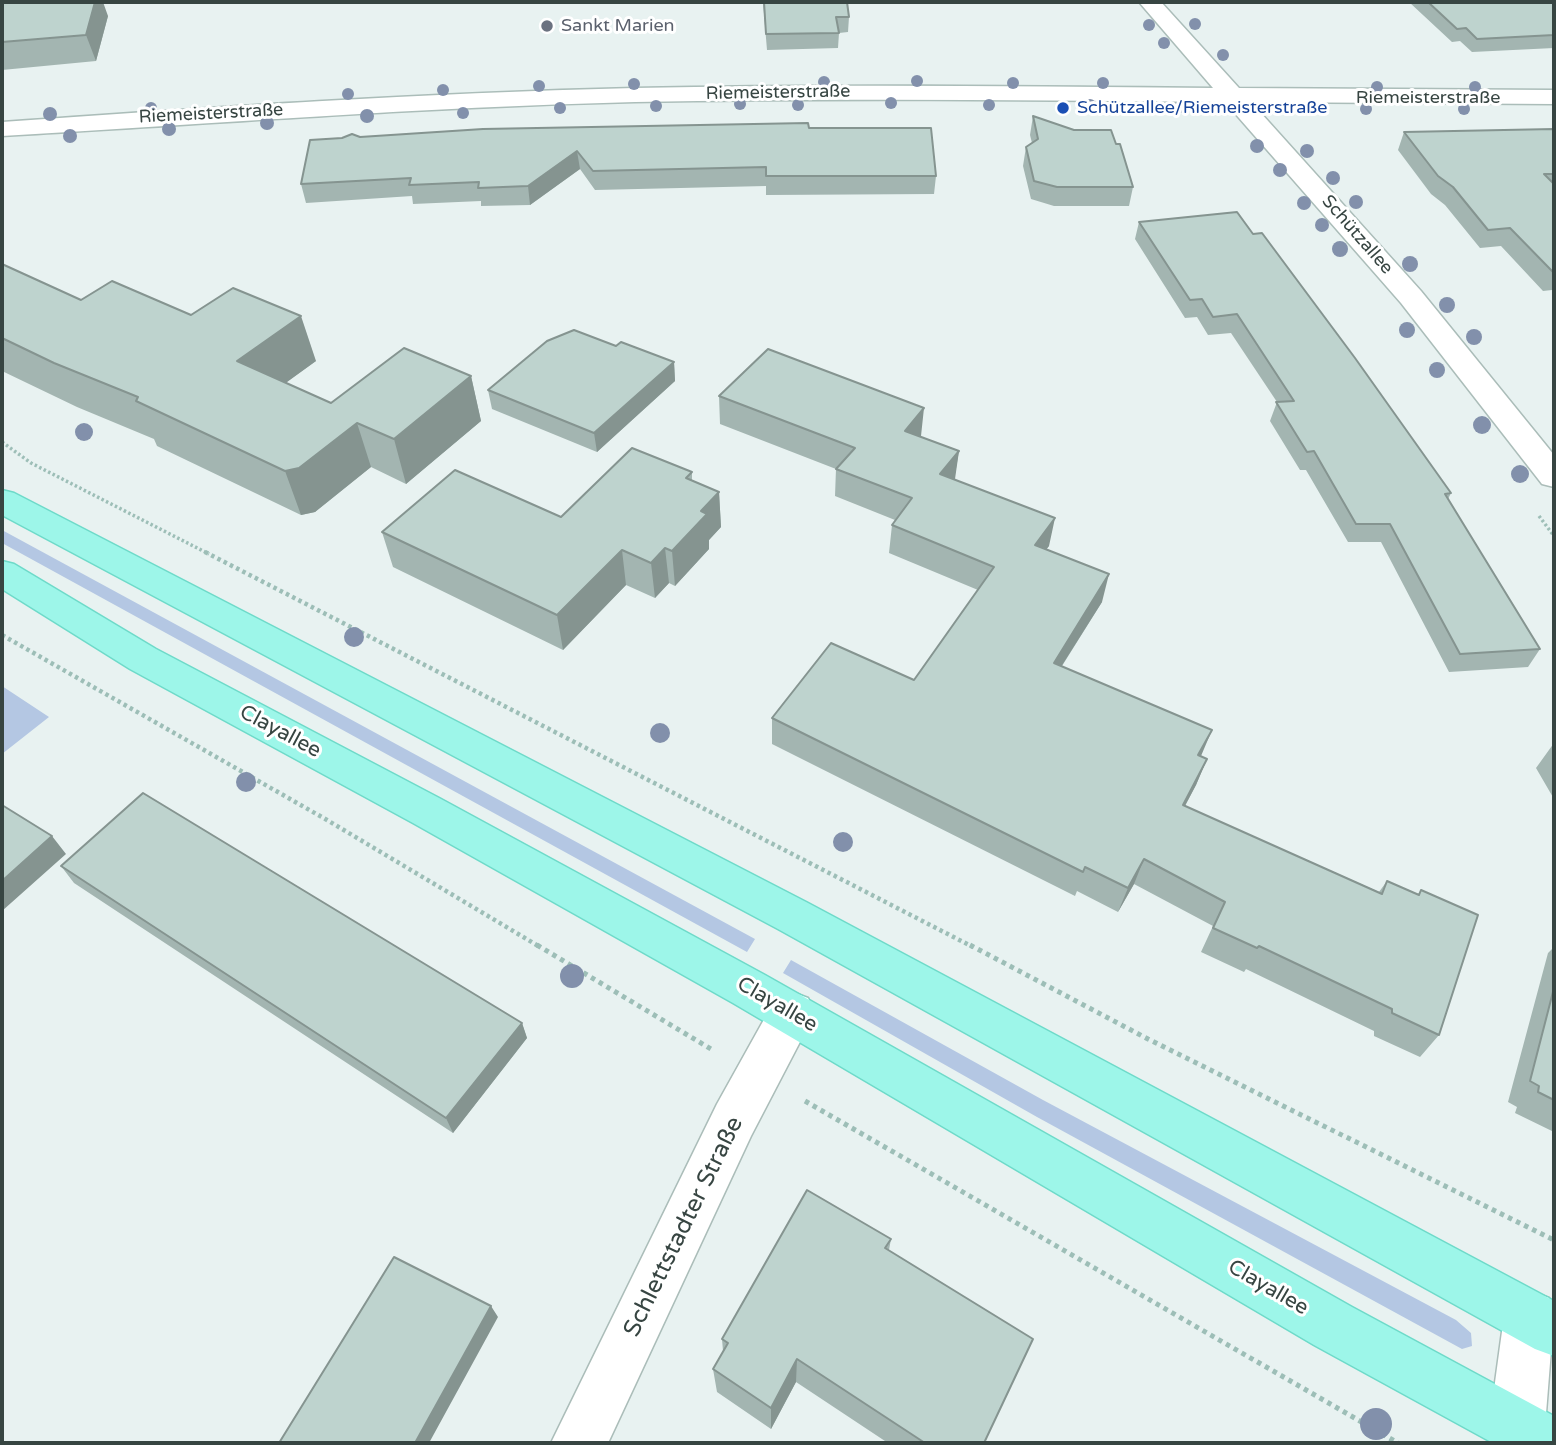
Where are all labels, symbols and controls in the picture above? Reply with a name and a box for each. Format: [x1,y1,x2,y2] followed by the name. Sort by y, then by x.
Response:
[561,15,675,37] place label: Sankt Marien
[539,18,555,34] marker: Sankt Marien
[705,81,851,105] street label: Riemeisterstraße
[1356,87,1500,109] street label: Riemeisterstraße
[1077,97,1327,119] place label: Schützallee/Riemeisterstraße
[138,99,284,129] street label: Riemeisterstraße
[1055,100,1071,116] marker: Schützallee/Riemeisterstraße
[1317,191,1397,279] street label: Schützallee
[235,700,325,764] street label: Clayallee
[732,972,822,1038] street label: Clayallee
[618,1112,750,1342] street label: Schlettstadter Straße
[1223,1255,1313,1321] street label: Clayallee

